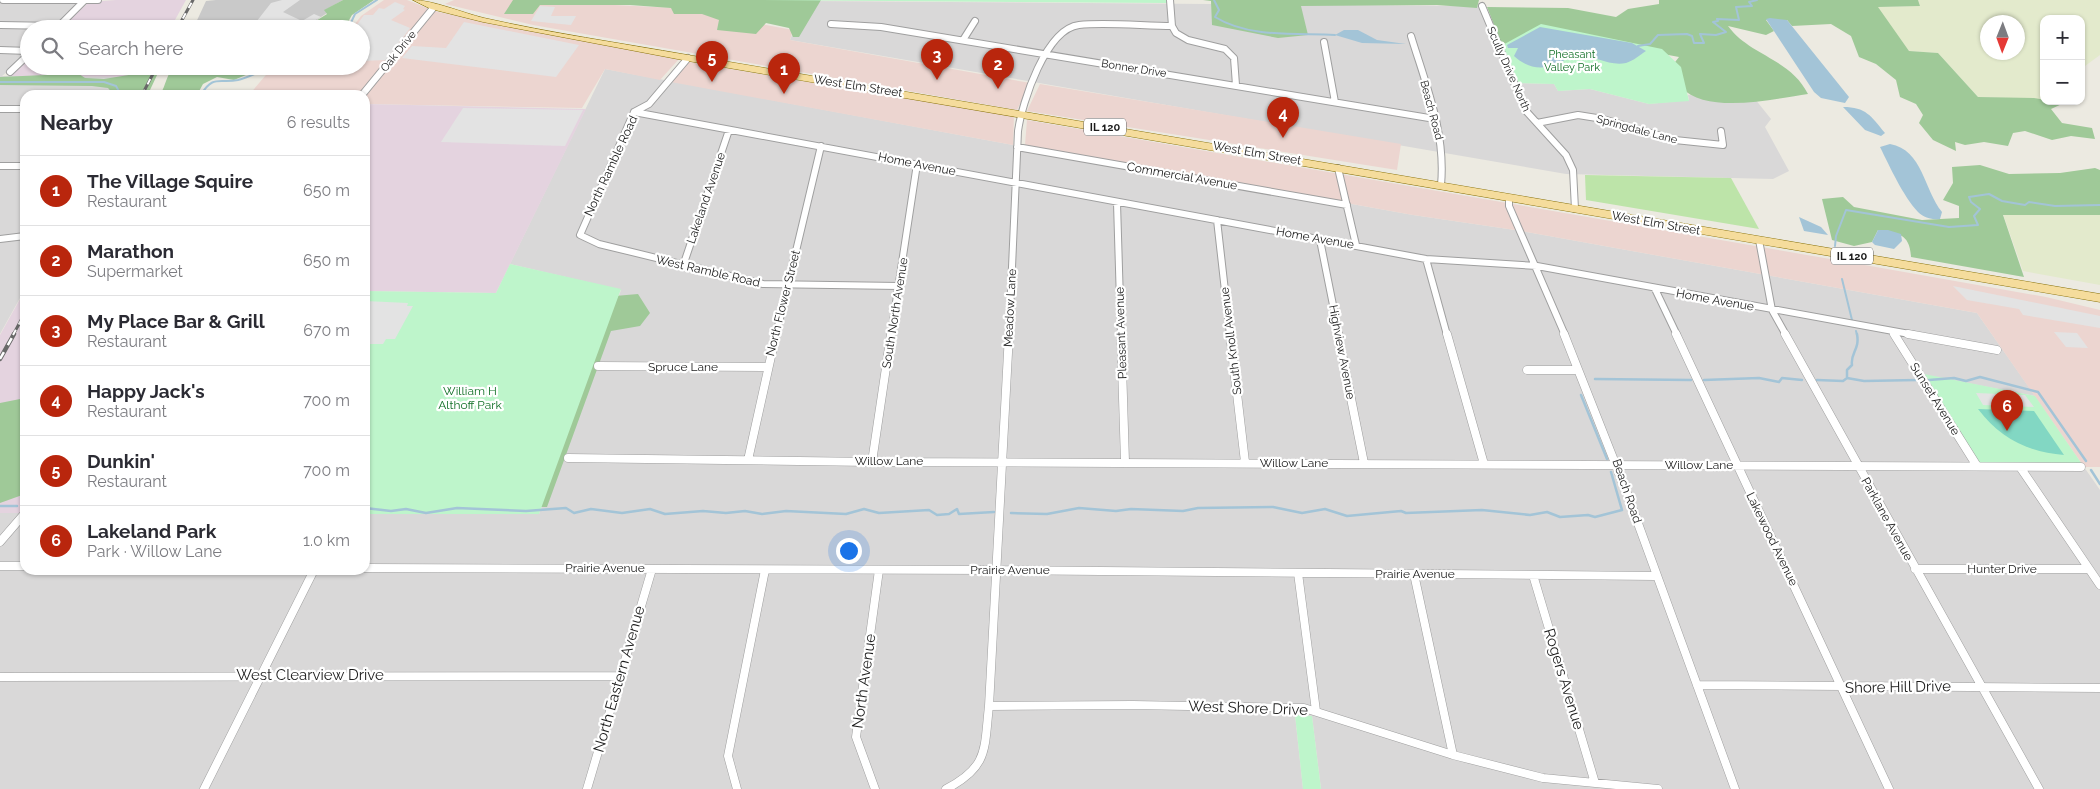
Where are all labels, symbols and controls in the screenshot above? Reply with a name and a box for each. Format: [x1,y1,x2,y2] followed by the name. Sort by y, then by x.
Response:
[1980,15,2025,60] north arrow
[2040,15,2085,105] map controls
[2040,15,2085,60] button: +
[20,20,370,75] search box
[1484,25,1533,114] street label: Scully Drive North
[378,28,419,74] street label: Oak Drive
[38,34,66,62] icon: search
[78,37,184,59] text: Search here
[921,39,953,80] pin: 3
[696,41,728,82] pin: 5
[982,48,1014,89] pin: 2
[1544,48,1600,74] park label: Pheasant Valley Park
[768,53,800,94] pin: 1
[1100,57,1168,80] street label: Bonner Drive
[2040,60,2085,105] button: −
[813,72,903,100] street label: West Elm Street
[1417,79,1446,142] street label: Beach Road
[1267,97,1299,138] pin: 4
[40,110,113,135] text: Nearby
[1595,112,1679,147] street label: Springdale Lane
[287,113,350,132] text: 6 results
[582,113,640,219] street label: North Ramble Road
[1084,118,1126,136] road number: IL 120
[1212,138,1302,168] street label: West Elm Street
[684,150,728,246] street label: Lakeland Avenue
[877,150,957,178] street label: Home Avenue
[1126,159,1238,193] street label: Commercial Avenue
[87,170,253,192] text: The Village Squire
[52,181,60,200] text: 1
[303,181,350,200] text: 650 m
[87,192,167,211] text: Restaurant
[1611,208,1701,238] street label: West Elm Street
[1275,224,1355,252] street label: Home Avenue
[87,240,174,262] text: Marathon
[1831,248,1873,264] road number: IL 120
[763,249,803,357] street label: North Flower Street
[51,251,61,270] text: 2
[303,251,350,270] text: 650 m
[655,252,761,290] street label: West Ramble Road
[879,257,911,369] street label: South North Avenue
[87,262,183,281] text: Supermarket
[1001,268,1019,348] street label: Meadow Lane
[1217,286,1245,396] street label: South Knoll Avenue
[1675,286,1755,314] street label: Home Avenue
[1112,287,1130,379] street label: Pleasant Avenue
[1326,304,1358,400] street label: Highview Avenue
[87,310,265,332] text: My Place Bar & Grill
[52,321,60,340] text: 3
[303,321,350,340] text: 670 m
[87,332,167,351] text: Restaurant
[648,360,718,374] street label: Spruce Lane
[1907,360,1963,438] street label: Sunset Avenue
[87,380,205,402] text: Happy Jack's
[438,384,502,412] park label: William H Althoff Park
[1991,390,2023,431] pin: 6
[51,391,61,410] text: 4
[303,391,350,410] text: 700 m
[87,402,167,421] text: Restaurant
[87,450,155,472] text: Dunkin'
[855,454,923,468] street label: Willow Lane
[1260,456,1328,470] street label: Willow Lane
[1609,457,1645,525] street label: Beach Road
[1665,458,1733,472] street label: Willow Lane
[52,461,60,480] text: 5
[303,461,350,480] text: 700 m
[87,472,167,491] text: Restaurant
[1858,475,1916,563] street label: Parklane Avenue
[1743,490,1801,588] street label: Lakewood Avenue
[87,520,216,542] text: Lakeland Park
[51,531,61,550] text: 6
[303,531,350,550] text: 1.0 km
[836,538,862,564] your location
[87,542,222,561] text: Park · Willow Lane
[565,561,645,575] street label: Prairie Avenue
[1967,562,2037,576] street label: Hunter Drive
[970,563,1050,577] street label: Prairie Avenue
[1375,567,1455,581] street label: Prairie Avenue
[589,604,649,754] street label: North Eastern Avenue
[1540,626,1588,732] street label: Rogers Avenue
[848,632,880,729] street label: North Avenue
[236,666,384,684] street label: West Clearview Drive
[1845,677,1951,697] street label: Shore Hill Drive
[1188,697,1308,719] street label: West Shore Drive

